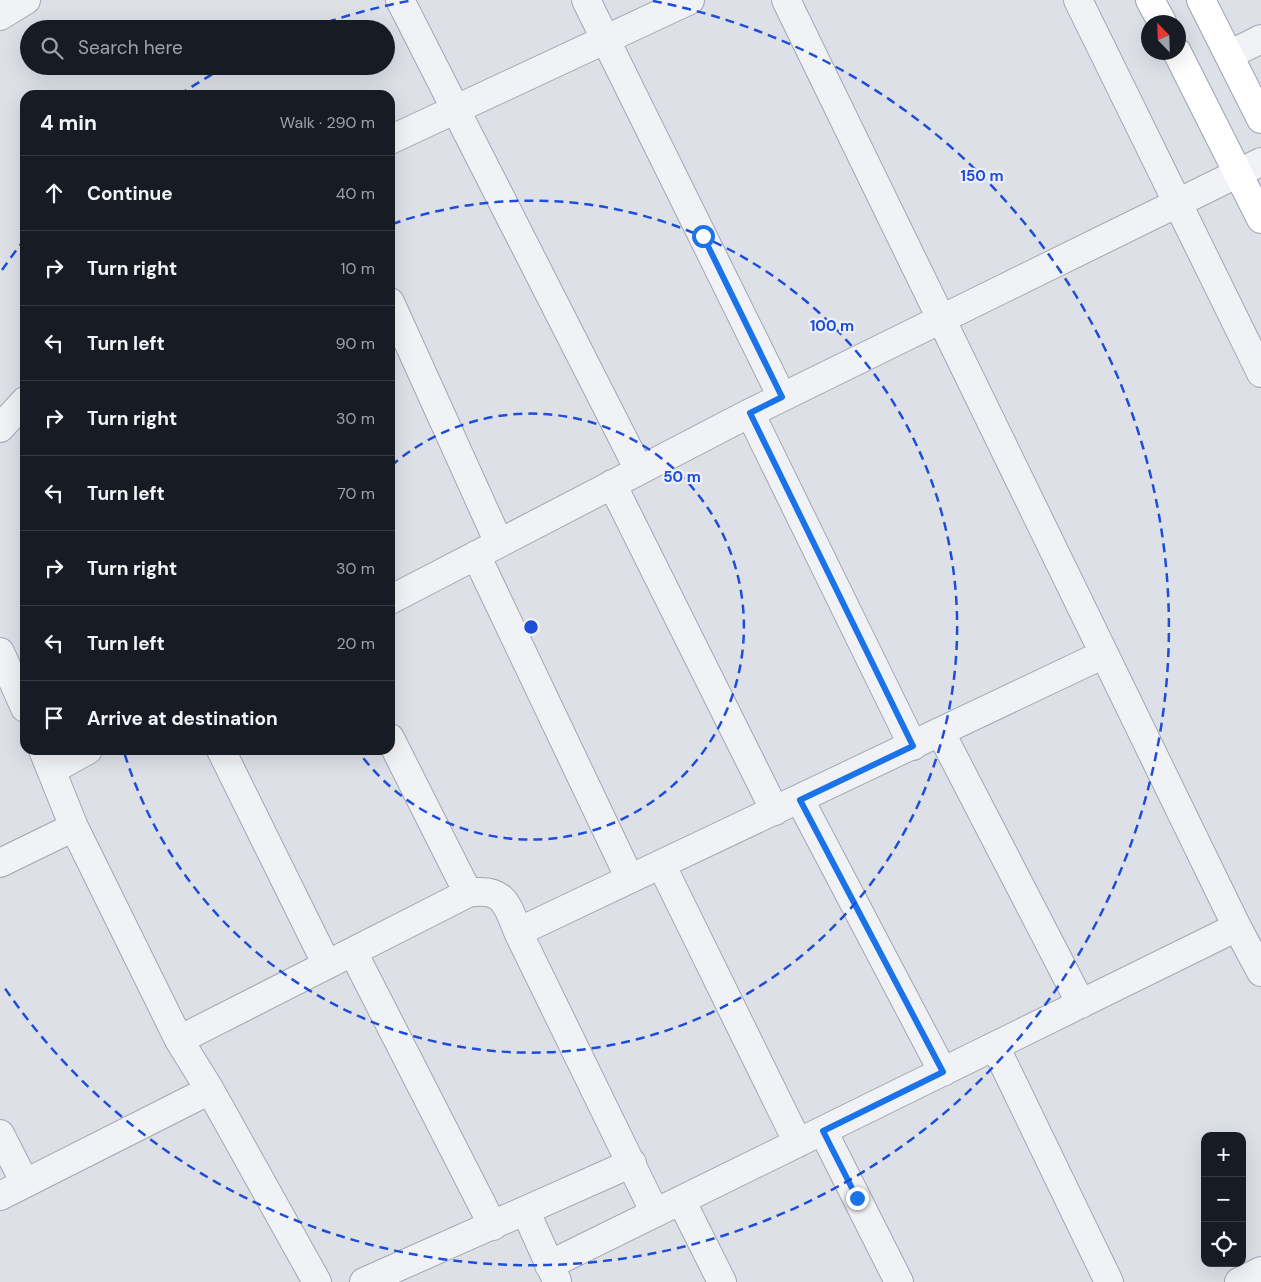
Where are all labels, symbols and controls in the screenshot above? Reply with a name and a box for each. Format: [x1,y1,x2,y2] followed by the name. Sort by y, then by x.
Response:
[1141,15,1186,60] north arrow
[20,20,395,75] search box
[38,34,66,62] icon: search
[78,35,183,60] text: Search here
[40,109,97,137] text: 4 min
[280,112,375,133] text: Walk · 290 m
[961,166,1004,186] text: 150 m
[40,179,68,207] icon: ahead
[87,181,173,206] text: Continue
[336,183,375,204] text: 40 m
[692,225,715,248] route start
[40,254,68,282] icon: right
[87,256,177,281] text: Turn right
[341,258,375,279] text: 10 m
[810,316,854,336] text: 100 m
[40,329,68,357] icon: left
[87,331,165,356] text: Turn left
[335,333,375,354] text: 90 m
[40,404,68,432] icon: right
[87,406,177,431] text: Turn right
[336,408,375,429] text: 30 m
[663,467,701,487] text: 50 m
[40,479,68,507] icon: left
[87,481,165,506] text: Turn left
[337,483,375,504] text: 70 m
[40,554,68,582] icon: right
[87,556,177,581] text: Turn right
[336,558,375,579] text: 30 m
[522,618,540,636] centre of rings
[40,629,68,657] icon: left
[87,631,165,656] text: Turn left
[336,633,375,654] text: 20 m
[40,704,68,732] icon: arrive
[87,706,278,731] text: Arrive at destination
[1201,1132,1246,1267] map controls
[1201,1132,1246,1177] button: +
[1201,1177,1246,1222] button: −
[846,1187,869,1210] route end
[1201,1222,1246,1267] button: locate

